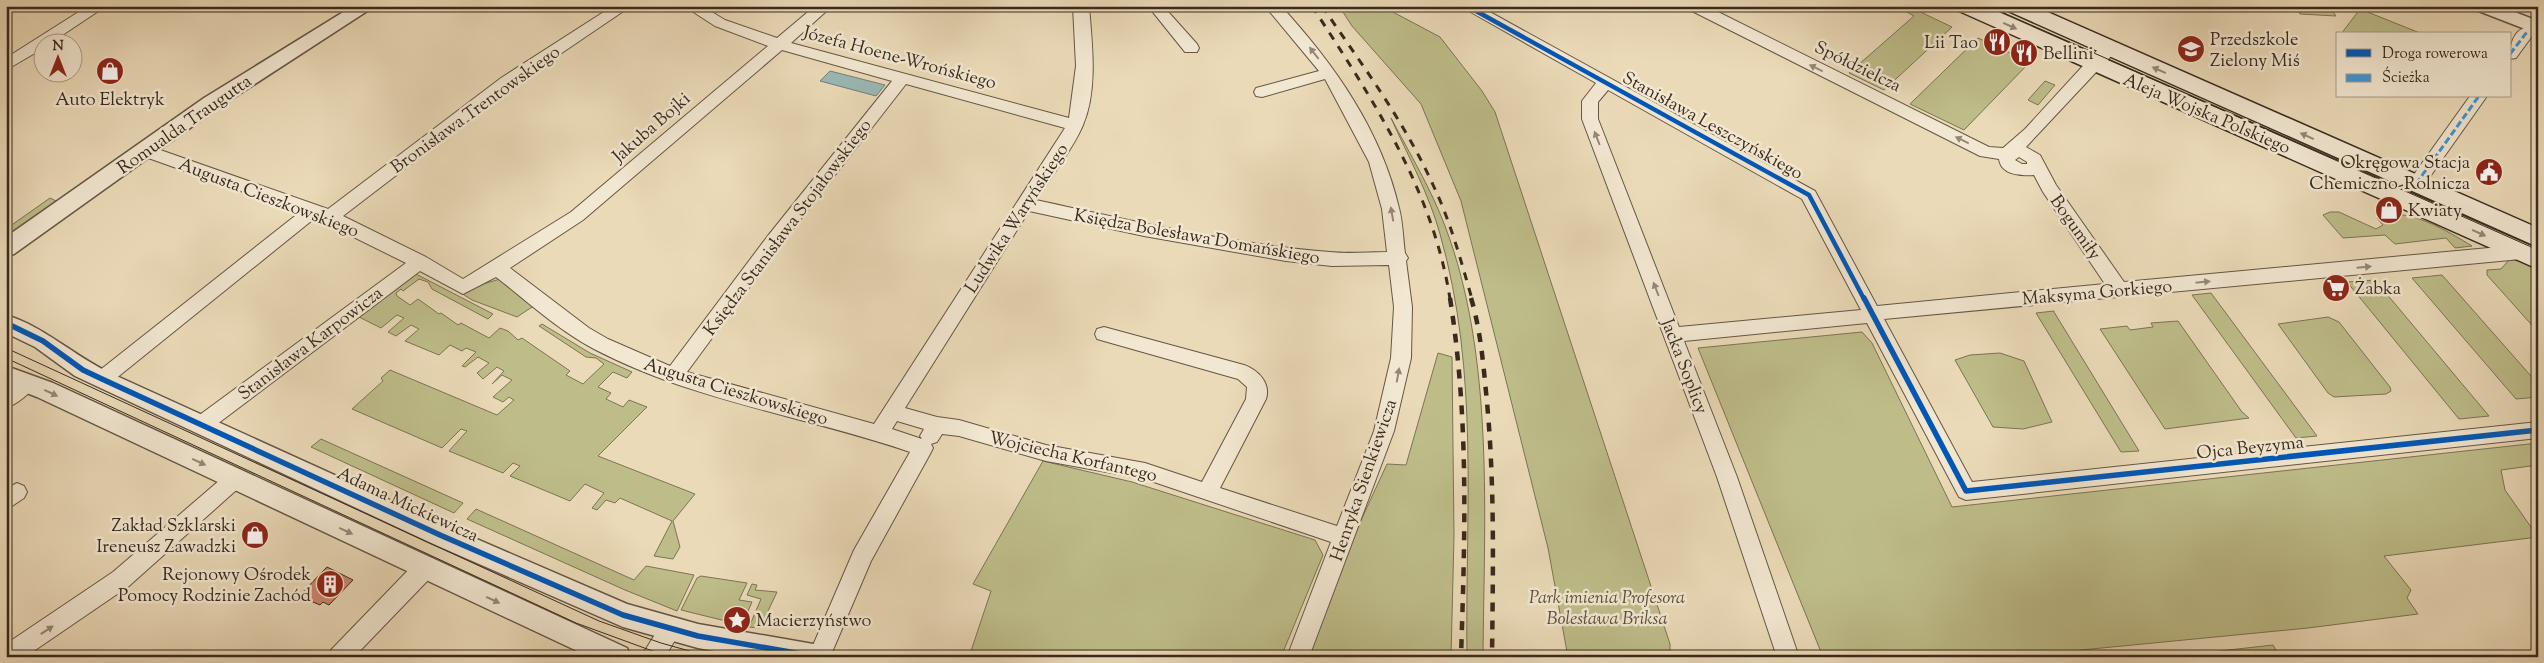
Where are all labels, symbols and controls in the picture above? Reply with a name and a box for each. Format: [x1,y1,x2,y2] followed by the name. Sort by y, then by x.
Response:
[799,20,999,97] street label: Józefa Hoene-Wrońskiego
[2003,23,2017,31] one-way arrow
[1982,27,2012,57] restaurant icon: Lii Tao
[2210,28,2300,75] place label: Przedszkole Zielony Miś
[1924,31,1978,57] place label: Lii Tao
[32,32,82,82] north arrow
[2336,32,2512,98] legend
[2176,34,2206,64] school or university icon: Przedszkole Zielony Miś
[1809,36,1905,100] street label: Spółdzielcza
[52,37,64,57] text: N
[2009,38,2039,68] restaurant icon: Bellini
[386,40,566,181] street label: Bronisława Trentowskiego
[2043,42,2094,68] place label: Bellini
[2382,44,2488,65] text: Droga rowerowa
[1309,47,1320,60] one-way arrow
[95,56,125,86] shop icon: Auto Elektryk
[1809,63,1823,71] one-way arrow
[1617,66,1807,187] street label: Stanisława Leszczyńskiego
[2152,66,2166,74] one-way arrow
[2382,66,2430,89] text: Ścieżka
[2118,68,2294,162] street label: Aleja Wojska Polskiego
[113,69,258,182] street label: Romualda Traugutta
[607,87,697,171] street label: Jakuba Bojki
[55,88,165,114] place label: Auto Elektryk
[698,114,879,342] street label: Księdza Stanisława Stojałowskiego
[1593,130,1601,145] one-way arrow
[2300,131,2314,139] one-way arrow
[1954,136,1969,144] one-way arrow
[959,139,1076,299] street label: Ludwika Waryńskiego
[2309,151,2470,198] place label: Okręgowa Stacja Chemiczno-Rolnicza
[174,152,362,245] street label: Augusta Cieszkowskiego
[2474,157,2504,187] public building icon: Okręgowa Stacja Chemiczno-Rolnicza
[2042,190,2106,266] street label: Bogumiły
[2374,195,2404,225] shop icon: Kwiaty
[2408,199,2462,225] place label: Kwiaty
[1072,204,1322,272] street label: Księdza Bolesława Domańskiego
[1388,205,1396,221] one-way arrow
[2472,230,2486,238] one-way arrow
[2357,262,2373,270] one-way arrow
[2321,273,2351,303] supermarket icon: Żabka
[2021,274,2174,314] street label: Maksyma Gorkiego
[2355,277,2401,303] place label: Żabka
[2195,278,2211,286] one-way arrow
[233,281,389,408] street label: Stanisława Karpowicza
[1652,282,1659,297] one-way arrow
[1653,314,1713,418] street label: Jacka Soplicy
[640,352,831,433] street label: Augusta Cieszkowskiego
[1394,367,1402,383] one-way arrow
[44,390,58,398] one-way arrow
[1325,396,1405,565] street label: Henryka Sienkiewicza
[986,426,1159,490] street label: Wojciecha Korfantego
[2195,430,2305,468] street label: Ojca Beyzyma
[192,458,206,466] one-way arrow
[332,462,482,550] street label: Adama Mickiewicza
[96,514,236,561] place label: Zakład Szklarski Ireneusz Zawadzki
[240,520,270,550] shop icon: Zakład Szklarski Ireneusz Zawadzki
[339,527,353,535] one-way arrow
[118,563,311,610] place label: Rejonowy Ośrodek Pomocy Rodzinie Zachód
[315,569,345,599] building icon: Rejonowy Ośrodek Pomocy Rodzinie Zachód
[1529,586,1685,633] park label: Park imienia Profesora Bolesława Briksa
[486,596,500,604] one-way arrow
[722,605,752,635] place icon: Macierzyństwo
[756,609,871,635] place label: Macierzyństwo
[41,626,54,635] one-way arrow

